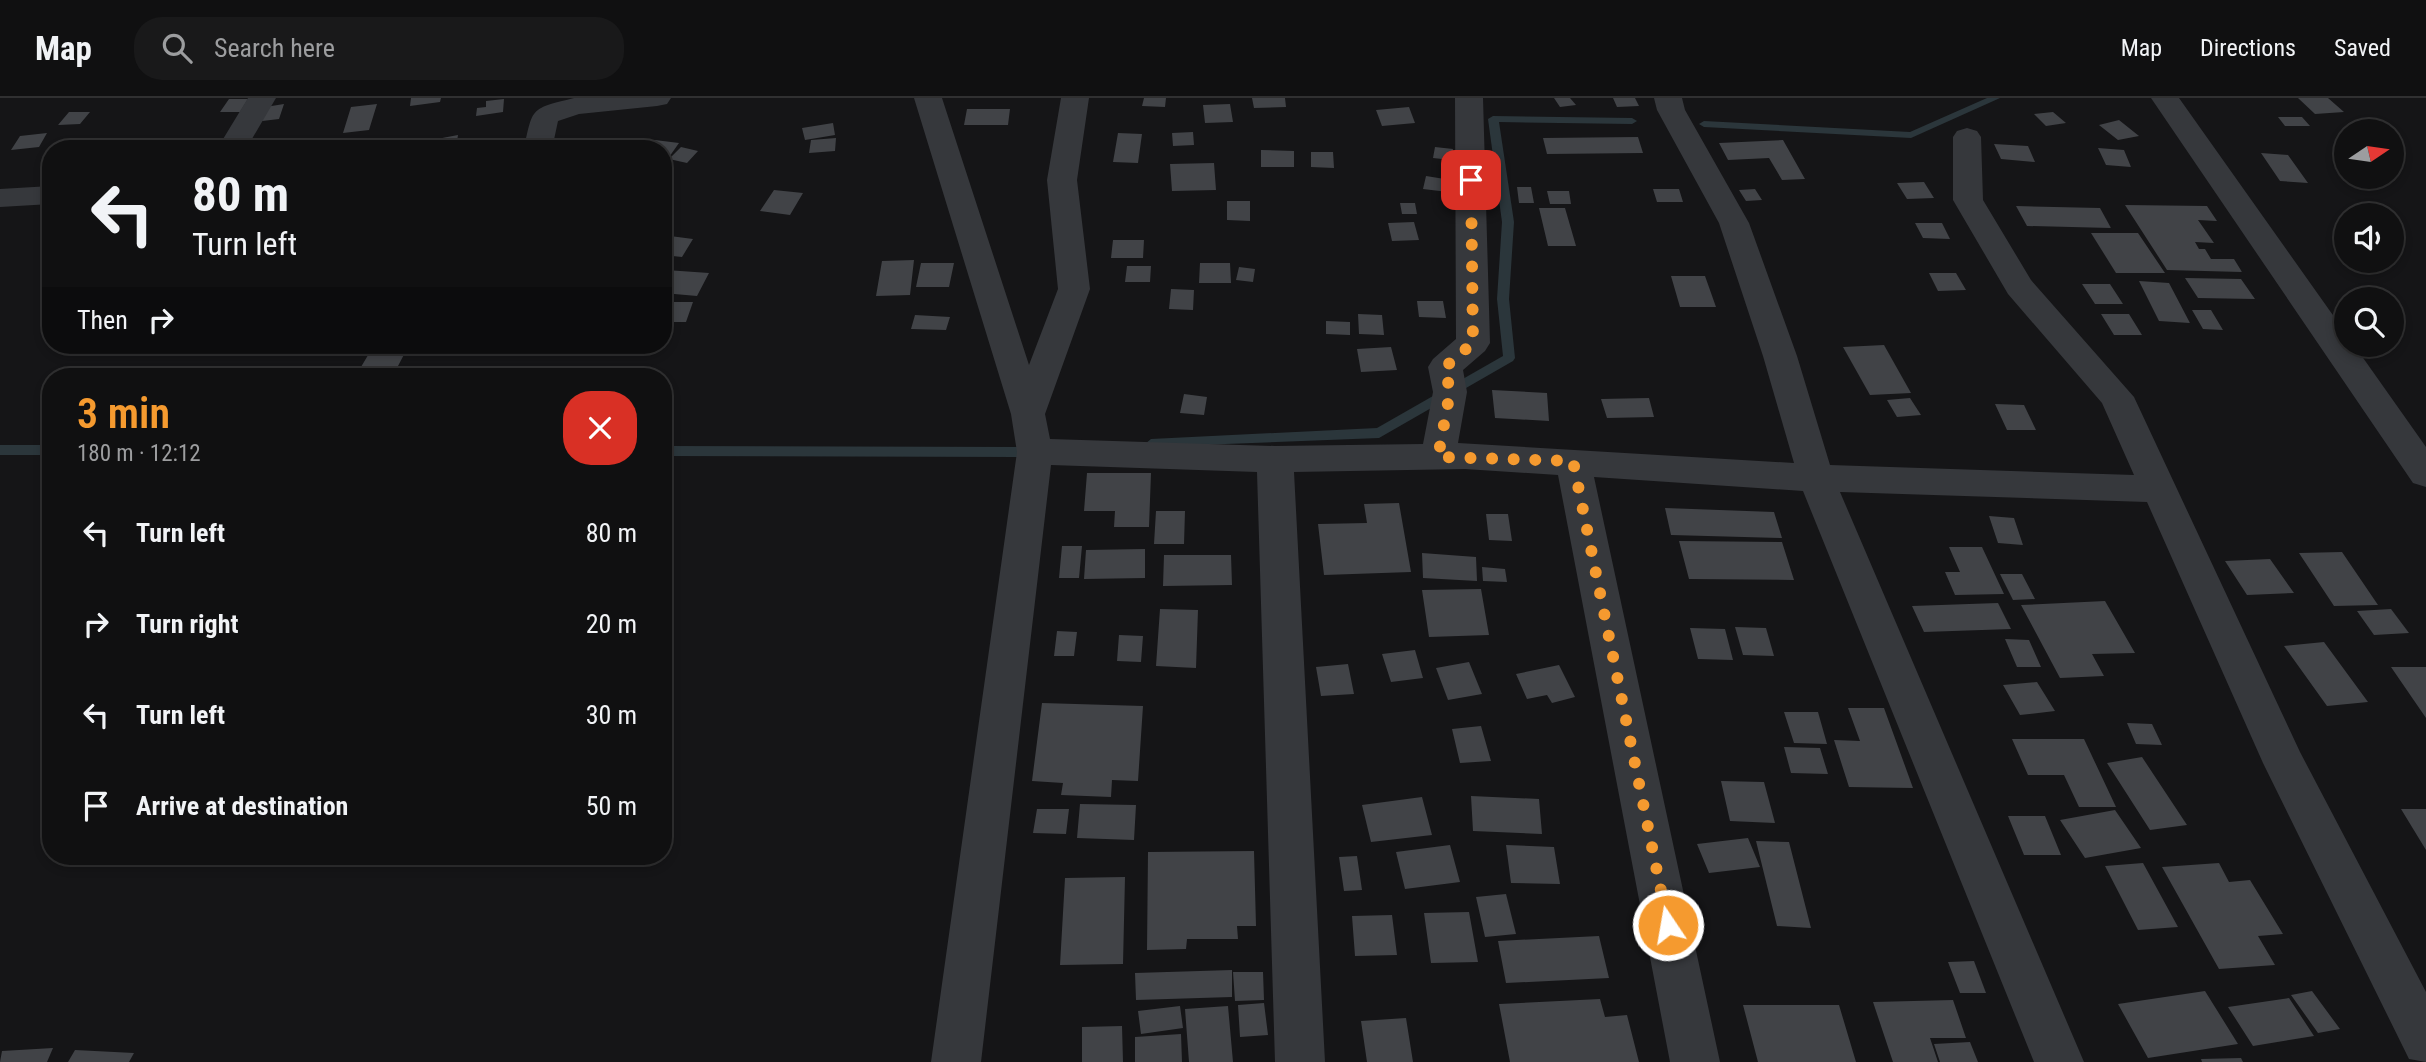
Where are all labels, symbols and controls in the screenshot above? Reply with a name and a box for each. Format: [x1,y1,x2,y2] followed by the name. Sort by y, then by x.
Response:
[134,17,624,80] search box
[35,29,92,68] text: Map
[158,29,196,67] icon: search
[214,33,335,63] text: Search here
[2121,34,2162,62] text: Map
[2200,34,2296,62] text: Directions
[2334,34,2391,62] text: Saved
[2334,119,2404,189] north arrow
[2334,119,2404,357] map controls
[1441,150,1501,210] pin
[1452,161,1490,199] icon: arrive
[192,166,289,223] text: 80 m
[77,168,168,259] icon: left
[2334,203,2404,273] button: sound
[192,225,297,263] text: Turn left
[2334,287,2404,357] button: search
[142,301,180,339] icon: right
[77,305,128,335] text: Then
[77,389,170,438] text: 3 min
[563,391,637,465] button: close
[77,440,201,467] text: 180 m · 12:12
[77,514,115,552] icon: left
[136,518,225,548] text: Turn left
[586,518,637,548] text: 80 m
[77,605,115,643] icon: right
[136,609,238,639] text: Turn right
[586,609,637,639] text: 20 m
[77,696,115,734] icon: left
[136,700,225,730] text: Turn left
[586,700,637,730] text: 30 m
[77,787,115,825] icon: arrive
[136,791,348,821] text: Arrive at destination
[586,791,637,821] text: 50 m
[1631,888,1705,962] position arrow

